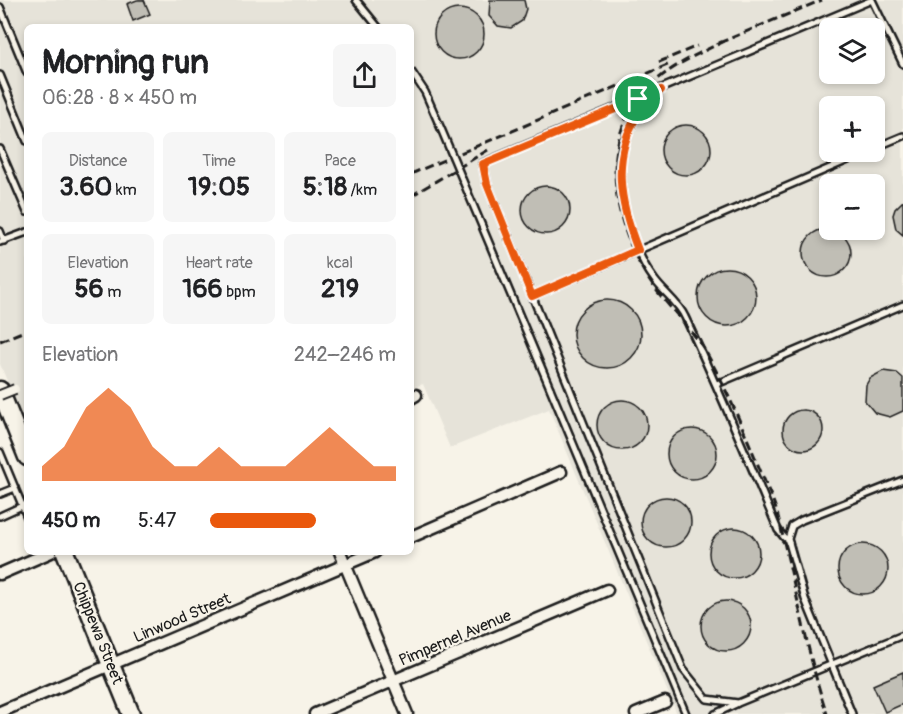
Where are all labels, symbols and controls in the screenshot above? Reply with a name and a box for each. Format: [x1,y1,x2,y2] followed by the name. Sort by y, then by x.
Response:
[819,18,885,240] map controls
[819,18,885,84] button: layers
[42,42,209,83] text: Morning run
[333,44,396,107] button: share
[612,73,663,124] pin
[621,82,654,115] icon: arrive
[42,85,197,110] text: 06:28 · 8 × 450 m
[819,96,885,162] button: +
[69,151,127,171] text: Distance
[202,151,236,171] text: Time
[324,151,356,171] text: Pace
[59,171,112,203] text: 3.60
[188,171,250,203] text: 19:05
[303,171,347,203] text: 5:18
[819,174,885,240] button: −
[112,180,137,200] text: km
[347,180,377,200] text: /km
[68,253,128,273] text: Elevation
[185,253,253,273] text: Heart rate
[327,253,353,273] text: kcal
[75,273,104,305] text: 56
[182,273,223,305] text: 166
[321,273,359,305] text: 219
[104,282,121,302] text: m
[223,282,256,302] text: bpm
[42,342,118,367] text: Elevation
[294,342,396,367] text: 242–246 m
[42,508,100,533] text: 450 m
[138,508,176,533] text: 5:47
[68,579,128,688] street label: Chippewa Street
[130,588,234,647] street label: Linwood Street
[396,605,514,671] street label: Pimpernel Avenue

